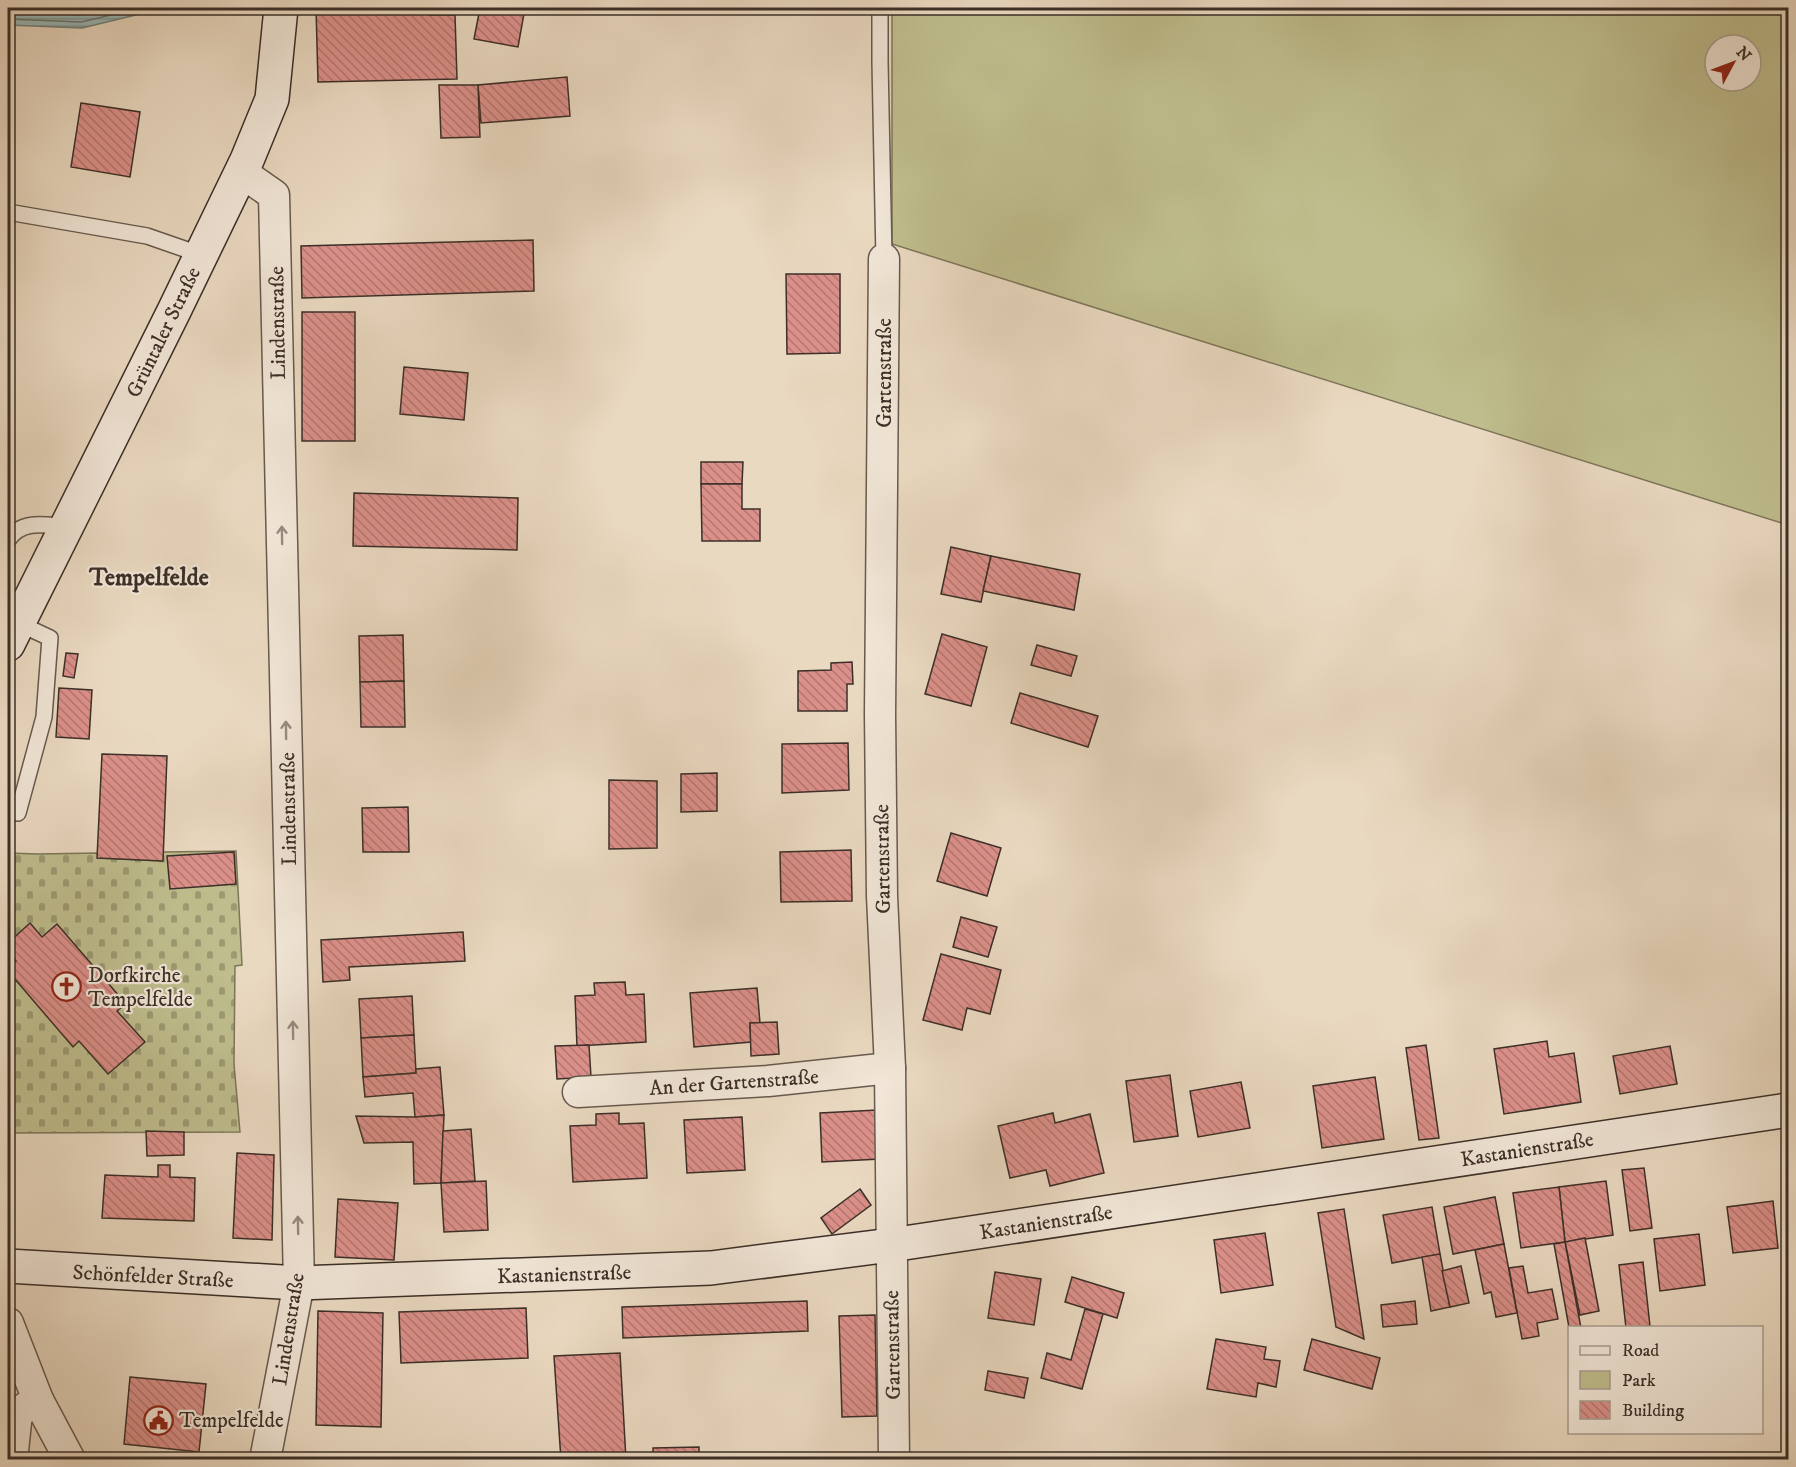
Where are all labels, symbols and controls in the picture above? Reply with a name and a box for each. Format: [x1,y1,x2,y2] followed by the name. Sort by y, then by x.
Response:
[1703,33,1763,93] north arrow
[1732,42,1755,65] text: N
[121,263,207,402] street label: Grüntaler Straße
[264,266,292,380] street label: Lindenstraße
[872,318,898,428] street label: Gartenstraße
[276,525,288,545] one-way arrow
[88,563,209,593] district label: Tempelfelde
[280,720,292,740] one-way arrow
[275,752,303,866] street label: Lindenstraße
[869,804,897,914] street label: Gartenstraße
[88,963,193,1013] place label: Dorfkirche Tempelfelde
[51,971,83,1003] church icon: Dorfkirche Tempelfelde
[288,1020,299,1040] one-way arrow
[648,1064,820,1102] street label: An der Gartenstraße
[1459,1127,1596,1173] street label: Kastanienstraße
[978,1200,1115,1246] street label: Kastanienstraße
[292,1215,304,1235] one-way arrow
[72,1260,234,1294] street label: Schönfelder Straße
[496,1260,632,1290] street label: Kastanienstraße
[267,1271,311,1387] street label: Lindenstraße
[879,1290,907,1400] street label: Gartenstraße
[1568,1326,1763,1434] legend
[1622,1340,1659,1362] text: Road
[1622,1370,1656,1392] text: Park
[1622,1400,1684,1422] text: Building
[142,1404,174,1436] public building icon: Tempelfelde
[179,1408,284,1434] place label: Tempelfelde

